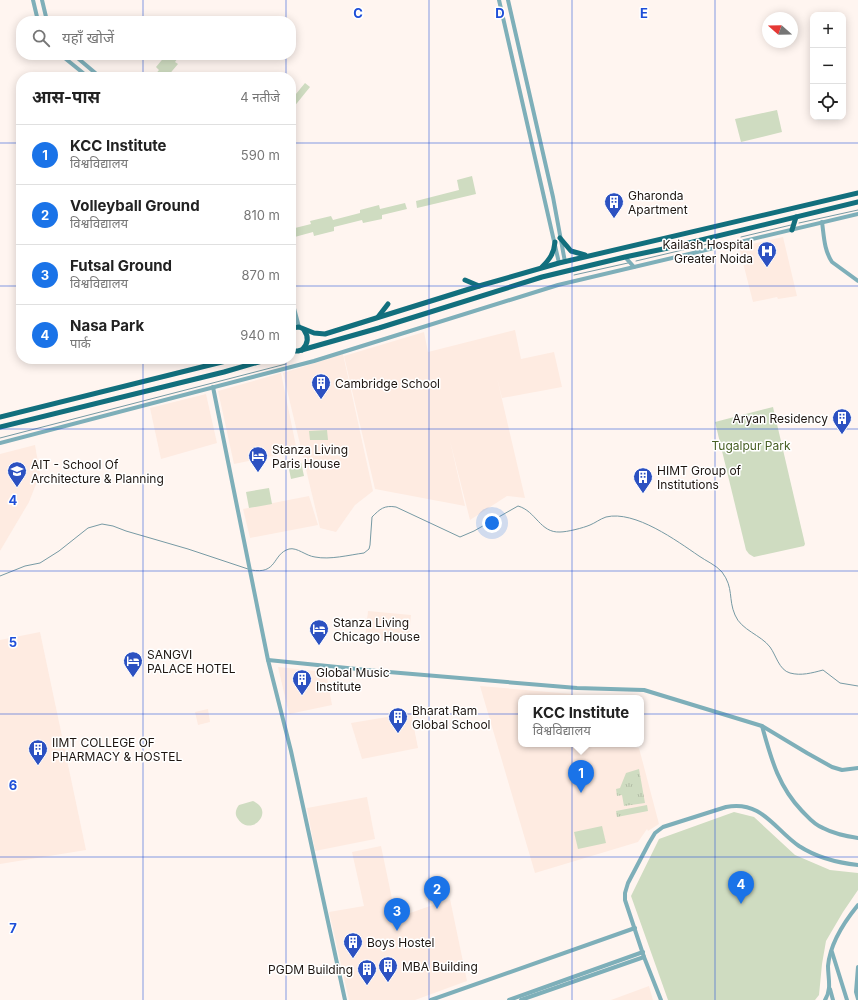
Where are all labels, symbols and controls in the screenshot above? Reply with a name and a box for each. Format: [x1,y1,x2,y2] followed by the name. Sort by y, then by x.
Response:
[353,5,363,21] text: C
[495,5,505,21] text: D
[640,5,648,21] text: E
[762,12,798,48] north arrow
[810,12,846,120] map controls
[810,12,846,48] button: +
[16,16,296,60] search box
[30,27,52,49] icon: search
[62,28,114,47] text: यहाँ खोजें
[810,48,846,84] button: −
[810,84,846,120] button: locate
[32,87,100,107] text: आस-पास
[240,89,280,105] text: 4 नतीजे
[70,136,167,155] text: KCC Institute
[42,147,48,163] text: 1
[241,147,280,163] text: 590 m
[70,155,128,171] text: विश्वविद्यालय
[628,188,688,217] place label: Gharonda Apartment
[603,191,625,219] building icon: Gharonda Apartment
[70,196,200,215] text: Volleyball Ground
[41,207,49,223] text: 2
[243,207,280,223] text: 810 m
[70,215,128,231] text: विश्वविद्यालय
[663,237,753,266] place label: Kailash Hospital Greater Noida
[756,240,778,268] hospital icon: Kailash Hospital Greater Noida
[70,256,172,275] text: Futsal Ground
[41,267,49,283] text: 3
[242,267,280,283] text: 870 m
[70,275,128,291] text: विश्वविद्यालय
[70,316,144,335] text: Nasa Park
[41,327,49,343] text: 4
[240,327,280,343] text: 940 m
[70,335,91,351] text: पार्क
[310,372,332,400] building icon: Cambridge School
[335,376,440,391] place label: Cambridge School
[831,407,853,435] building icon: Aryan Residency
[733,411,828,426] place label: Aryan Residency
[712,438,791,453] park label: Tugalpur Park
[272,442,348,471] place label: Stanza Living Paris House
[247,445,269,473] hotel icon: Stanza Living Paris House
[31,457,164,486] place label: AIT - School Of Architecture & Planning
[6,460,28,488] school or university icon: AIT - School Of Architecture & Planning
[657,463,742,492] place label: HIMT Group of Institutions
[632,466,654,494] building icon: HIMT Group of Institutions
[9,492,18,508] text: 4
[482,513,502,533] your location
[333,615,420,644] place label: Stanza Living Chicago House
[308,618,330,646] hotel icon: Stanza Living Chicago House
[9,634,17,650] text: 5
[147,647,236,676] place label: SANGVI PALACE HOTEL
[122,650,144,678] hotel icon: SANGVI PALACE HOTEL
[316,665,390,694] place label: Global Music Institute
[291,668,313,696] building icon: Global Music Institute
[518,695,644,747] popup
[412,703,491,732] place label: Bharat Ram Global School
[533,703,629,722] text: KCC Institute
[387,706,409,734] building icon: Bharat Ram Global School
[533,722,591,738] text: विश्वविद्यालय
[52,735,182,764] place label: IIMT COLLEGE OF PHARMACY & HOSTEL
[27,738,49,766] building icon: IIMT COLLEGE OF PHARMACY & HOSTEL
[568,760,594,793] pin: 1
[9,777,17,793] text: 6
[728,871,754,904] pin: 4
[424,876,450,909] pin: 2
[384,898,410,931] pin: 3
[9,920,17,936] text: 7
[342,931,364,959] building icon: Boys Hostel
[367,935,434,950] place label: Boys Hostel
[377,955,399,983] building icon: MBA Building
[356,958,378,986] building icon: PGDM Building
[402,959,478,974] place label: MBA Building
[268,962,353,977] place label: PGDM Building

